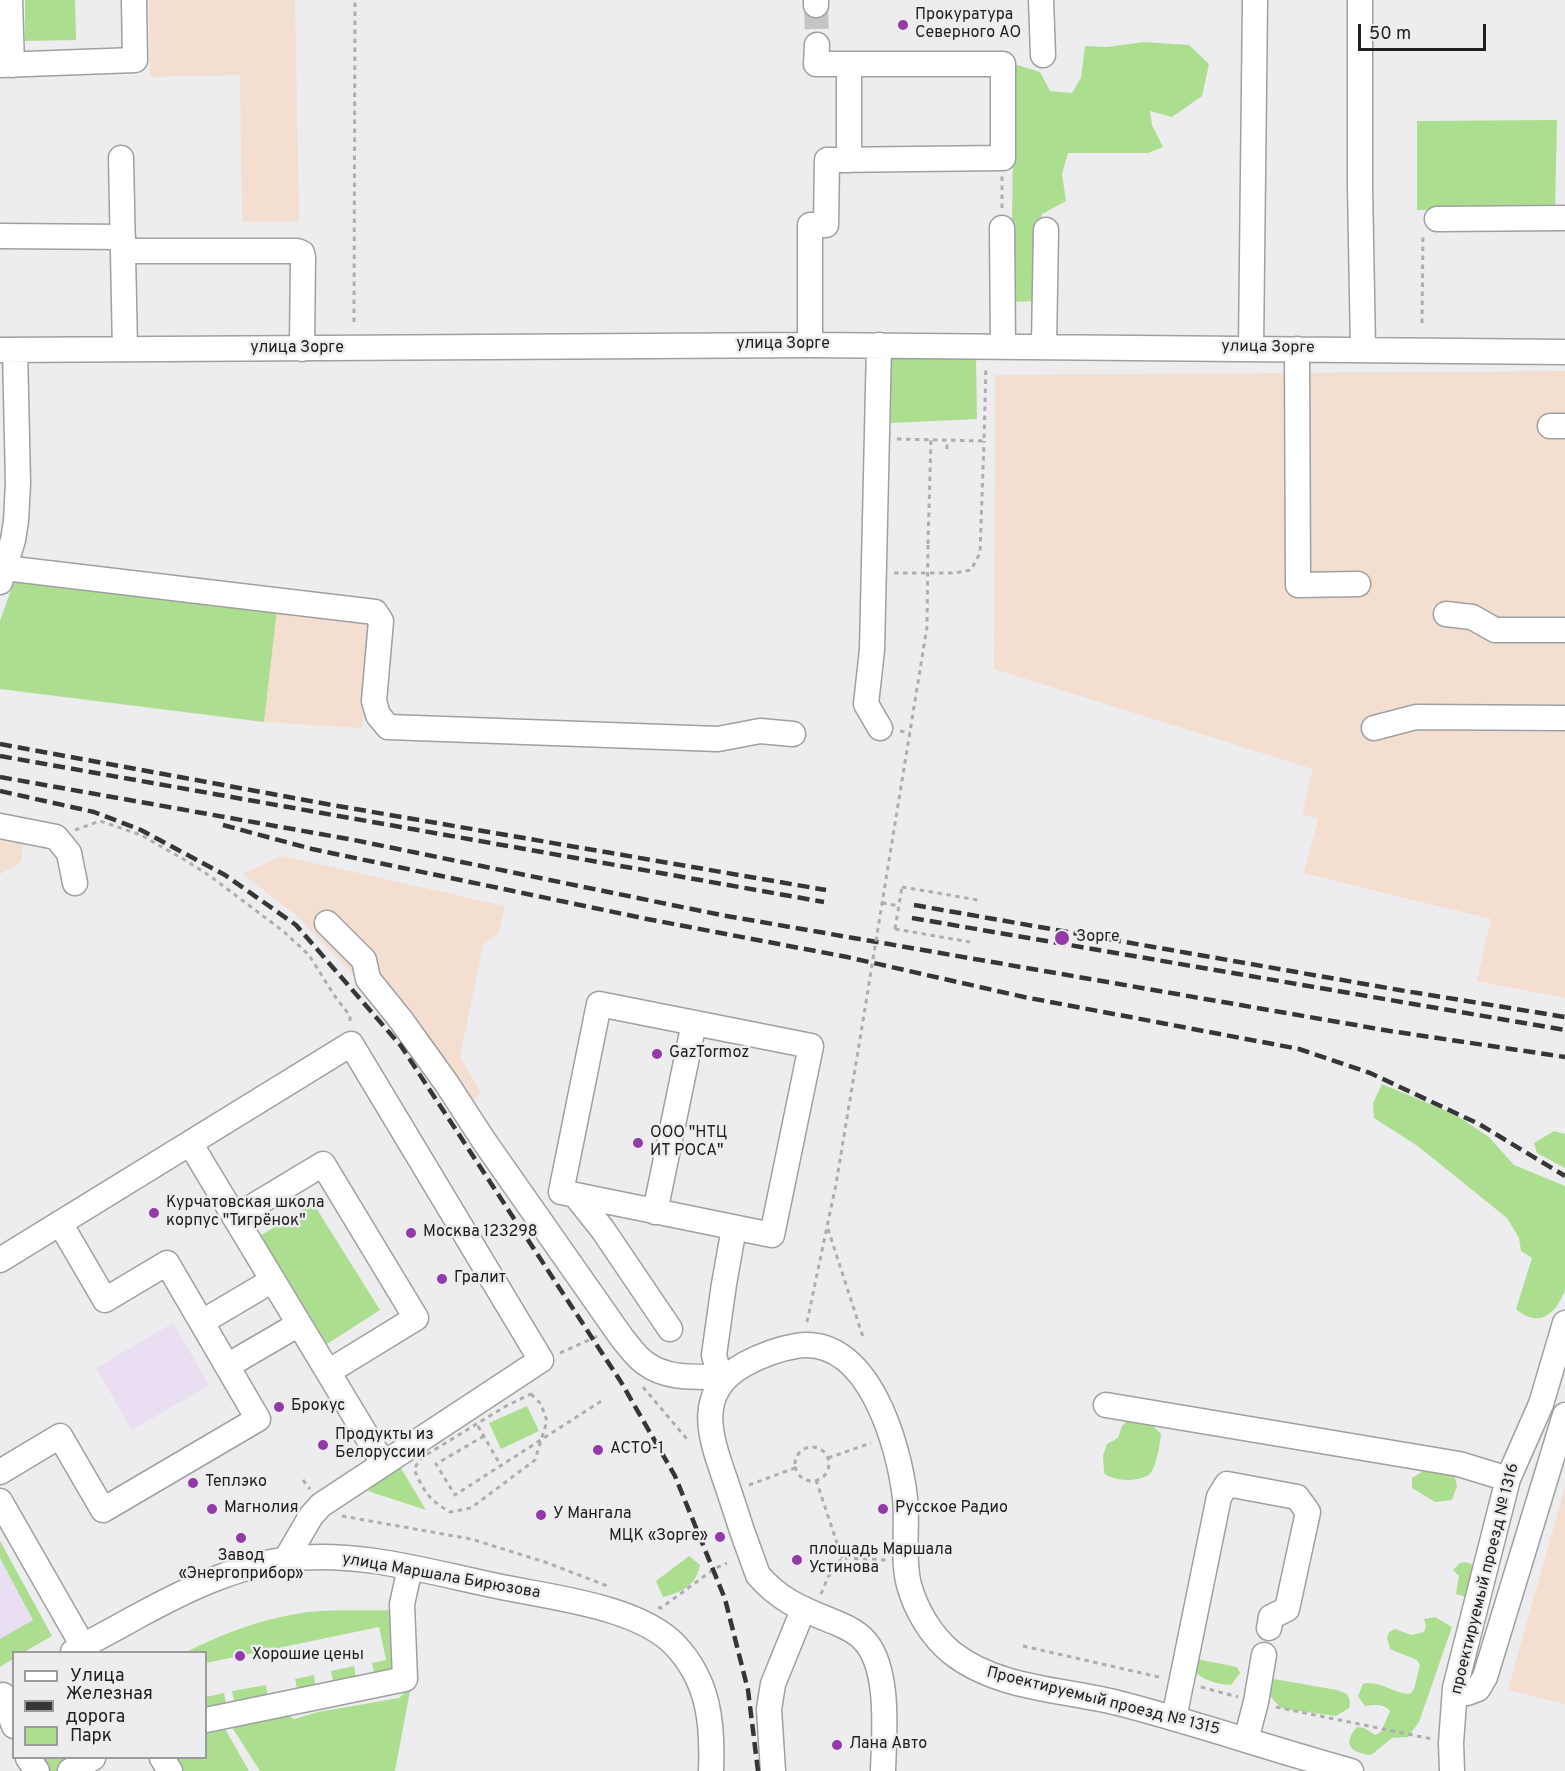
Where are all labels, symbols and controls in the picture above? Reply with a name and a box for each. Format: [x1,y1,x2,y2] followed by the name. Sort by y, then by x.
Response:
[915,6,1021,44] place label: Прокуратура Северного АО
[1361,12,1488,50] scale bar
[896,18,910,32] marker: Прокуратура Северного АО
[1369,23,1411,46] text: 50 m
[736,335,830,355] street label: улица Зорге
[1221,338,1315,358] street label: улица Зорге
[250,339,344,359] street label: улица Зорге
[1076,928,1120,948] place label: Зорге
[1053,929,1071,947] marker: Зорге
[669,1044,749,1064] place label: GazTormoz
[650,1047,664,1061] marker: GazTormoz
[650,1124,727,1162] place label: ООО "НТЦ ИТ РОСА"
[631,1136,645,1150] marker: ООО "НТЦ ИТ РОСА"
[166,1194,324,1232] place label: Курчатовская школа корпус "Тигрёнок"
[147,1206,161,1220] marker: Курчатовская школа корпус "Тигрёнок"
[423,1223,538,1243] place label: Москва 123298
[404,1226,418,1240] marker: Москва 123298
[454,1269,506,1289] place label: Гралит
[435,1272,449,1286] marker: Гралит
[291,1397,345,1417] place label: Брокус
[272,1400,286,1414] marker: Брокус
[335,1426,434,1464] place label: Продукты из Белоруссии
[316,1438,330,1452] marker: Продукты из Белоруссии
[610,1440,664,1460] place label: АСТО-1
[591,1443,605,1457] marker: АСТО-1
[1448,1461,1524,1697] street label: проектируемый проезд № 1316
[205,1473,267,1493] place label: Теплэко
[186,1476,200,1490] marker: Теплэко
[224,1499,299,1519] place label: Магнолия
[895,1499,1008,1519] place label: Русское Радио
[205,1502,219,1516] marker: Магнолия
[876,1502,890,1516] marker: Русское Радио
[553,1505,631,1525] place label: У Мангала
[534,1508,548,1522] marker: У Мангала
[609,1527,708,1547] place label: МЦК «Зорге»
[713,1530,727,1544] marker: МЦК «Зорге»
[234,1531,248,1545] marker: Завод «Энергоприбор»
[809,1541,952,1579] place label: площадь Маршала Устинова
[179,1547,303,1585] place label: Завод «Энергоприбор»
[340,1550,542,1604] street label: улица Маршала Бирюзова
[790,1553,804,1567] marker: площадь Маршала Устинова
[252,1646,364,1666] place label: Хорошие цены
[233,1649,247,1663] marker: Хорошие цены
[12,1651,207,1759] legend
[984,1664,1222,1740] street label: Проектируемый проезд № 1315
[70,1665,124,1688] text: Улица
[66,1683,153,1729] text: Железная дорога
[70,1725,112,1748] text: Парк
[849,1735,927,1755] place label: Лана Авто
[830,1738,844,1752] marker: Лана Авто

